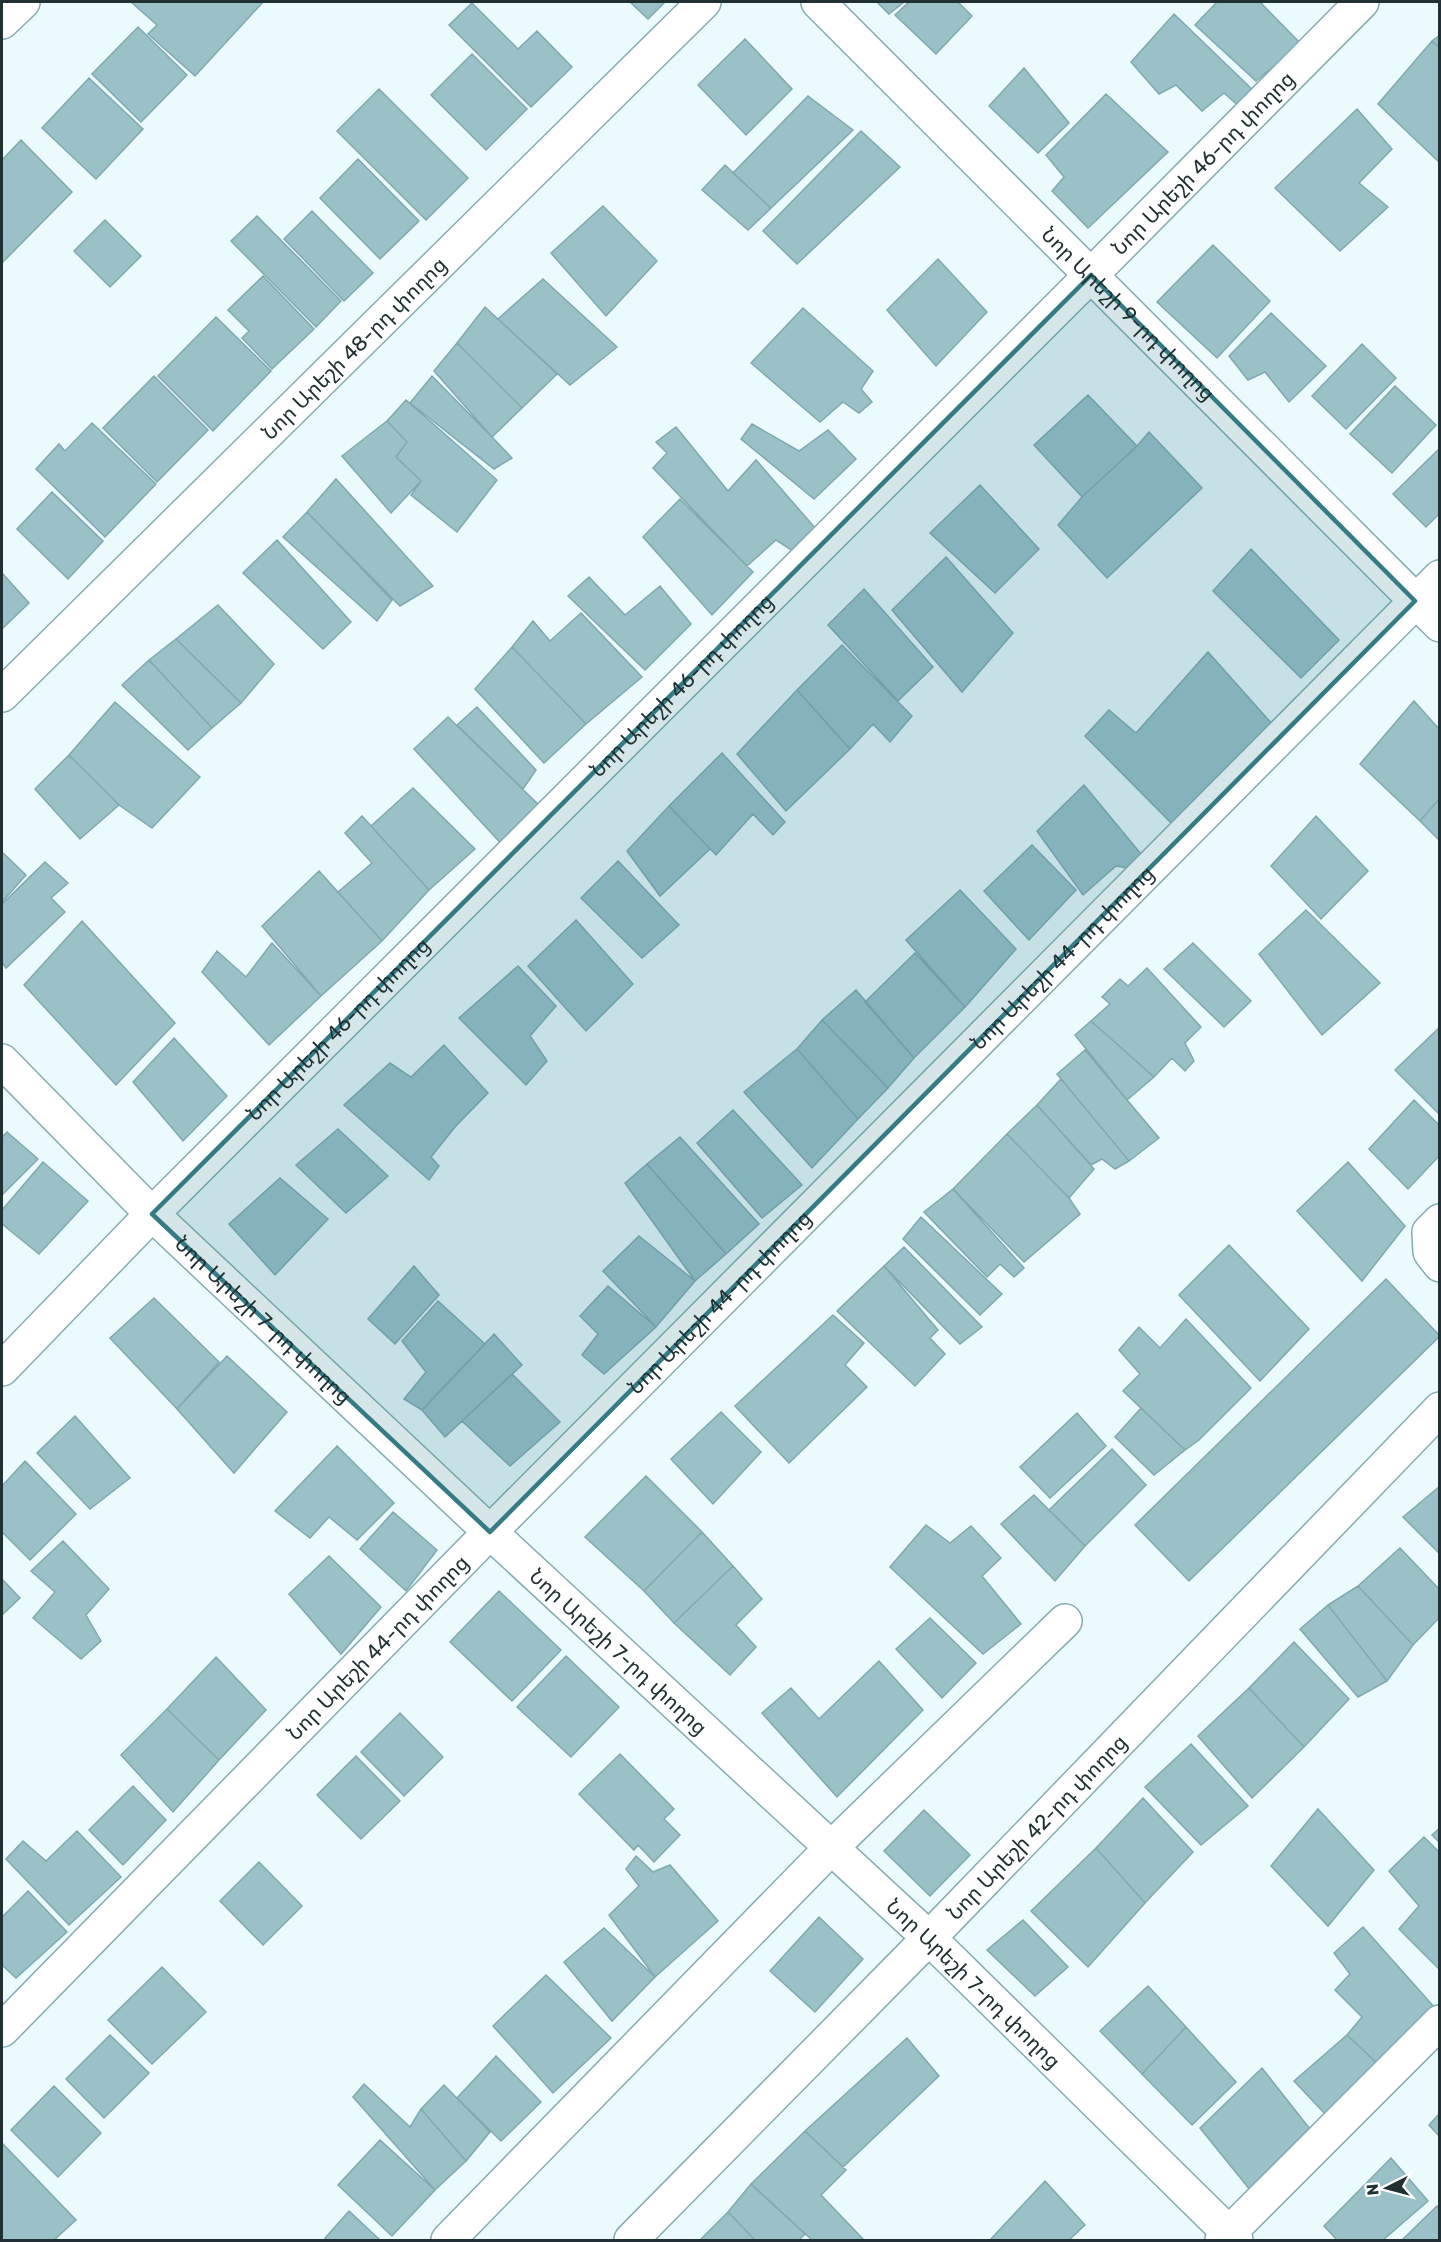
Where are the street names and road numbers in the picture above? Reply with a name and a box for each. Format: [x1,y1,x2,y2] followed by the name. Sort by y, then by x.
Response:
[1106,66,1299,260] street label: Նոր Արեշի 46-րդ փողոց
[1037,221,1221,405] street label: Նոր Արեշի 9-րդ փողոց
[256,251,451,444] street label: Նոր Արեշի 48-րդ փողոց
[584,588,778,782] street label: Նոր Արեշի 46-րդ փողոց
[965,860,1159,1054] street label: Նոր Արեշի 44-րդ փողոց
[241,932,434,1125] street label: Նոր Արեշի 46-րդ փողոց
[622,1205,816,1399] street label: Նոր Արեշի 44-րդ փողոց
[171,1230,357,1408] street label: Նոր Արեշի 7-րդ փողոց
[281,1549,473,1745] street label: Նոր Արեշի 44-րդ փողոց
[525,1563,713,1740] street label: Նոր Արեշի 7-րդ փողոց
[941,1729,1132,1925] street label: Նոր Արեշի 42-րդ փողոց
[882,1893,1066,2073] street label: Նոր Արեշի 7-րդ փողոց

